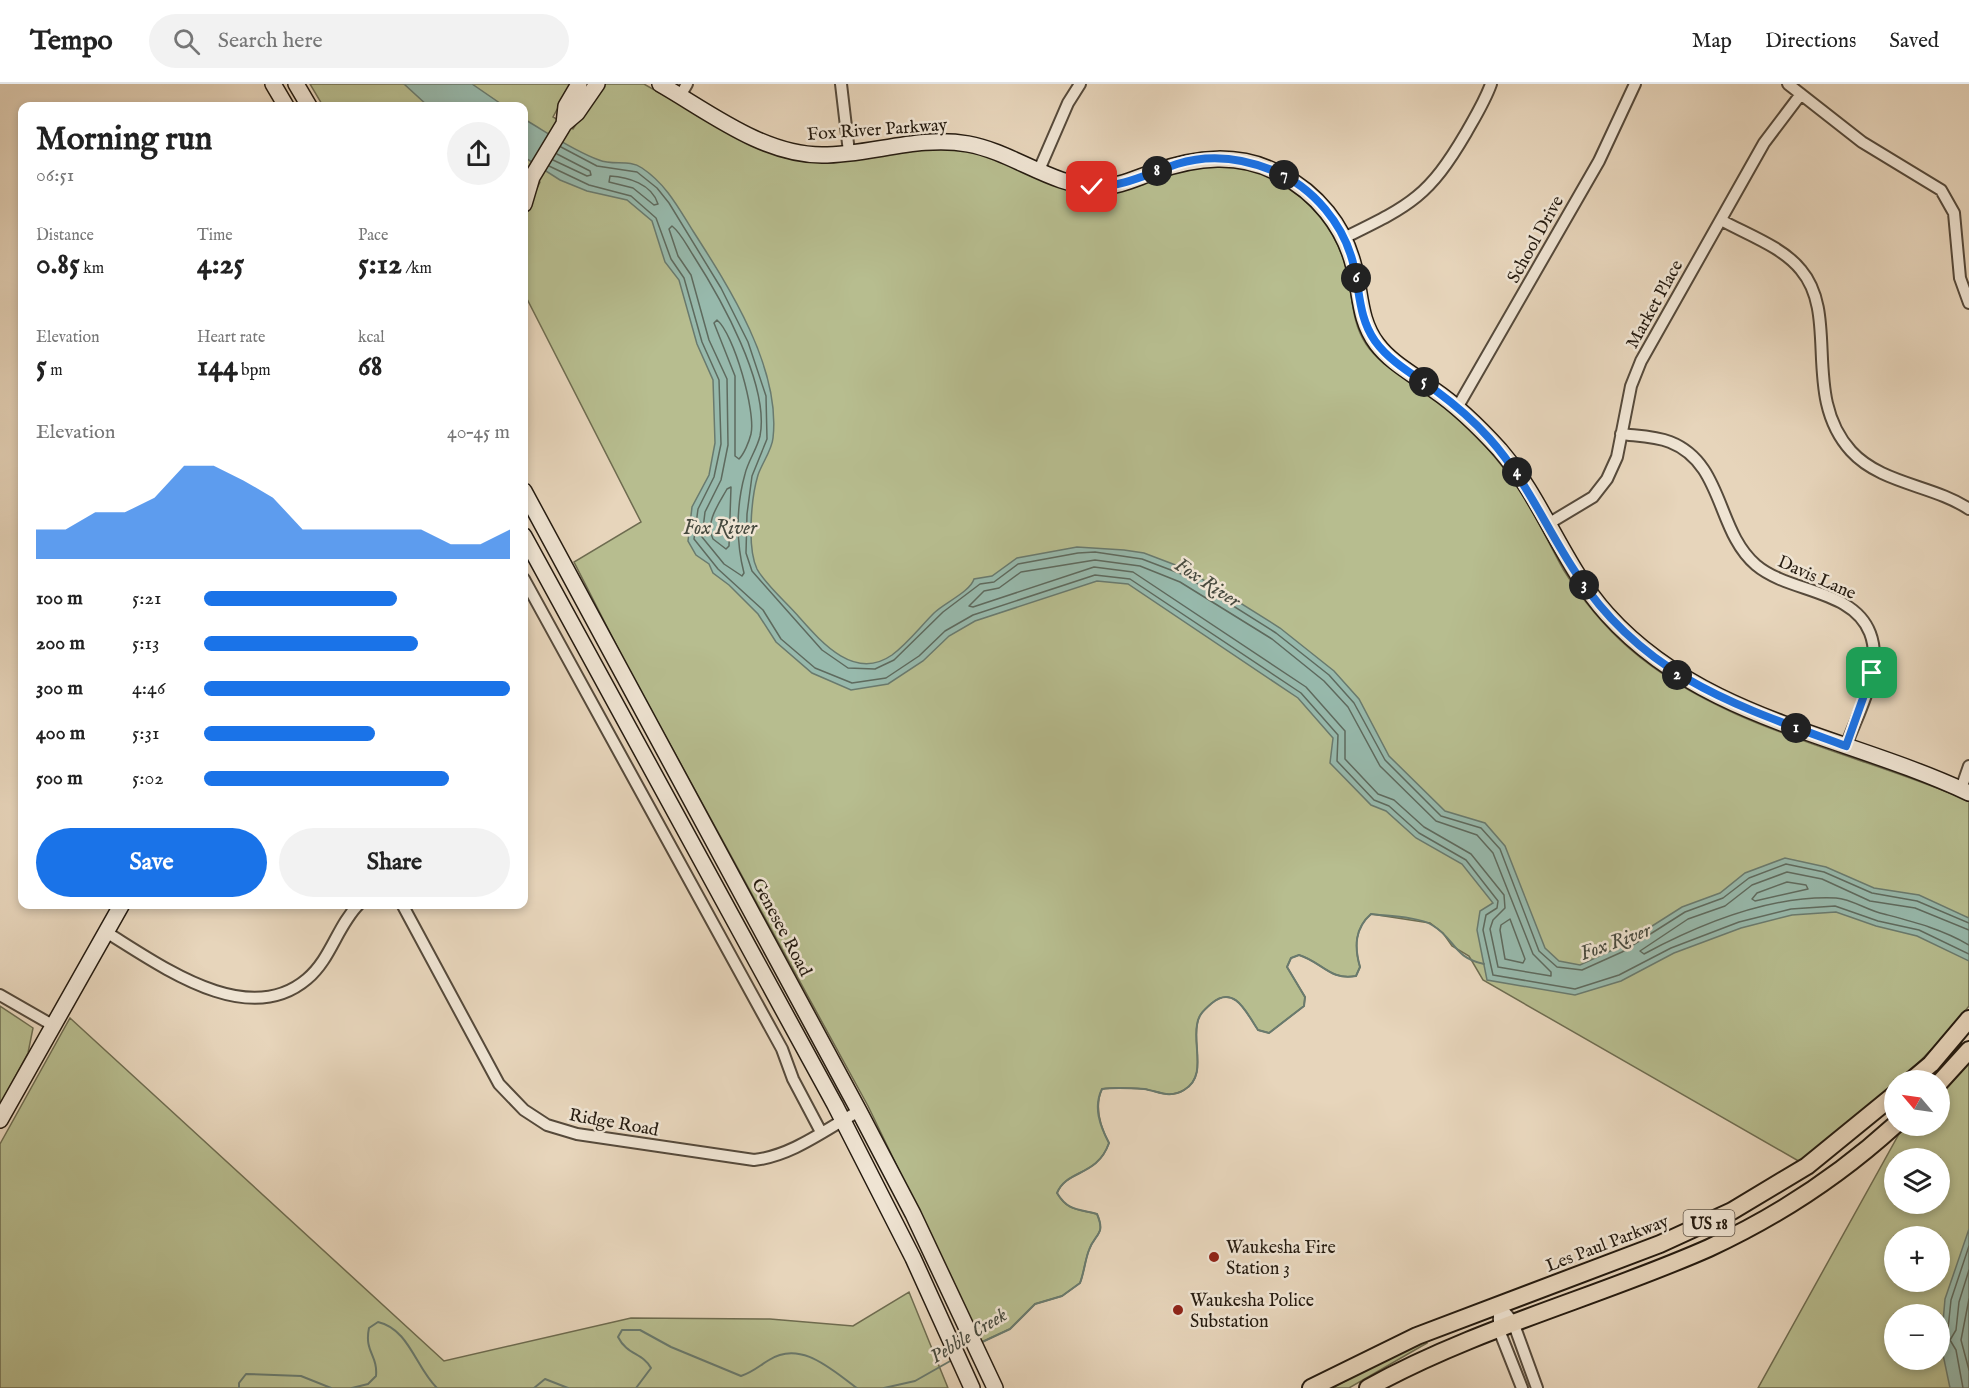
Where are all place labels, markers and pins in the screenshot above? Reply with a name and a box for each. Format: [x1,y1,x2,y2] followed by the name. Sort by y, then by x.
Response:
[1142,156,1172,186] pin: 8
[1269,160,1299,190] pin: 7
[1066,161,1117,212] pin
[1341,263,1371,293] pin: 6
[1409,367,1439,397] pin: 5
[1502,457,1532,487] pin: 4
[1569,570,1599,600] pin: 3
[1846,647,1897,698] pin
[1662,660,1692,690] pin: 2
[1781,713,1811,743] pin: 1
[1226,1237,1336,1281] place label: Waukesha Fire Station 3
[1207,1250,1221,1264] marker: Waukesha Fire Station 3
[1190,1290,1314,1334] place label: Waukesha Police Substation
[1171,1303,1185,1317] marker: Waukesha Police Substation

